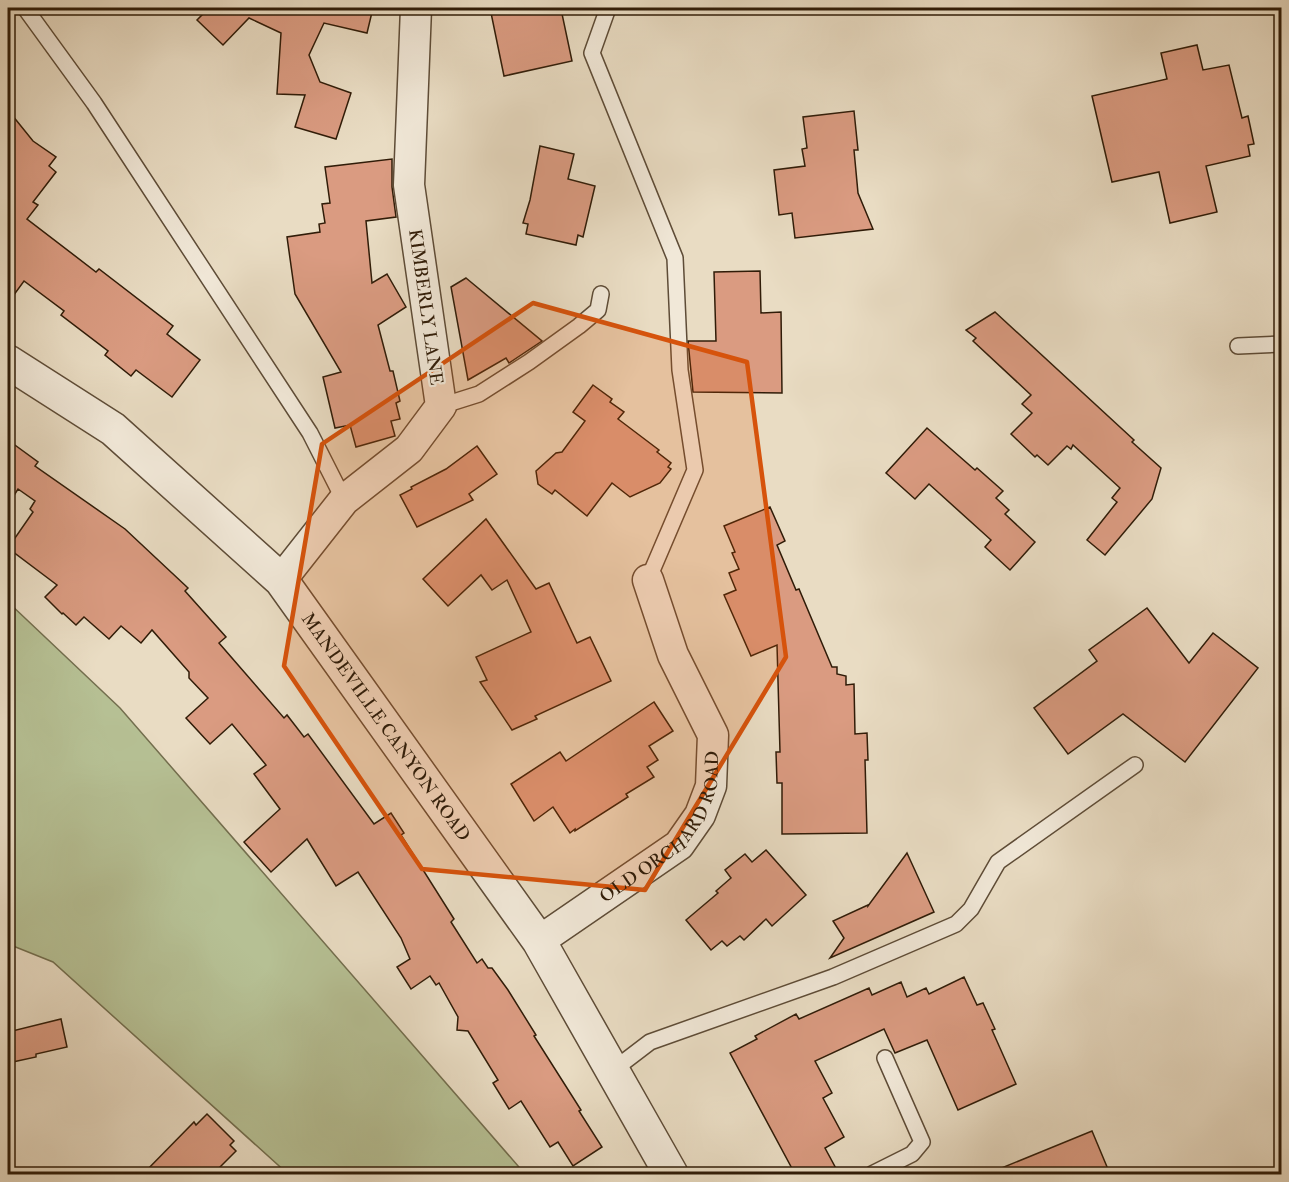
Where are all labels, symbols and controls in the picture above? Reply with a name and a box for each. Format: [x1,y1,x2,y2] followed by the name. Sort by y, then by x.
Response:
[403,228,448,387] street label: KIMBERLY LANE
[296,608,475,846] street label: MANDEVILLE CANYON ROAD
[595,751,724,908] street label: OLD ORCHARD ROAD

